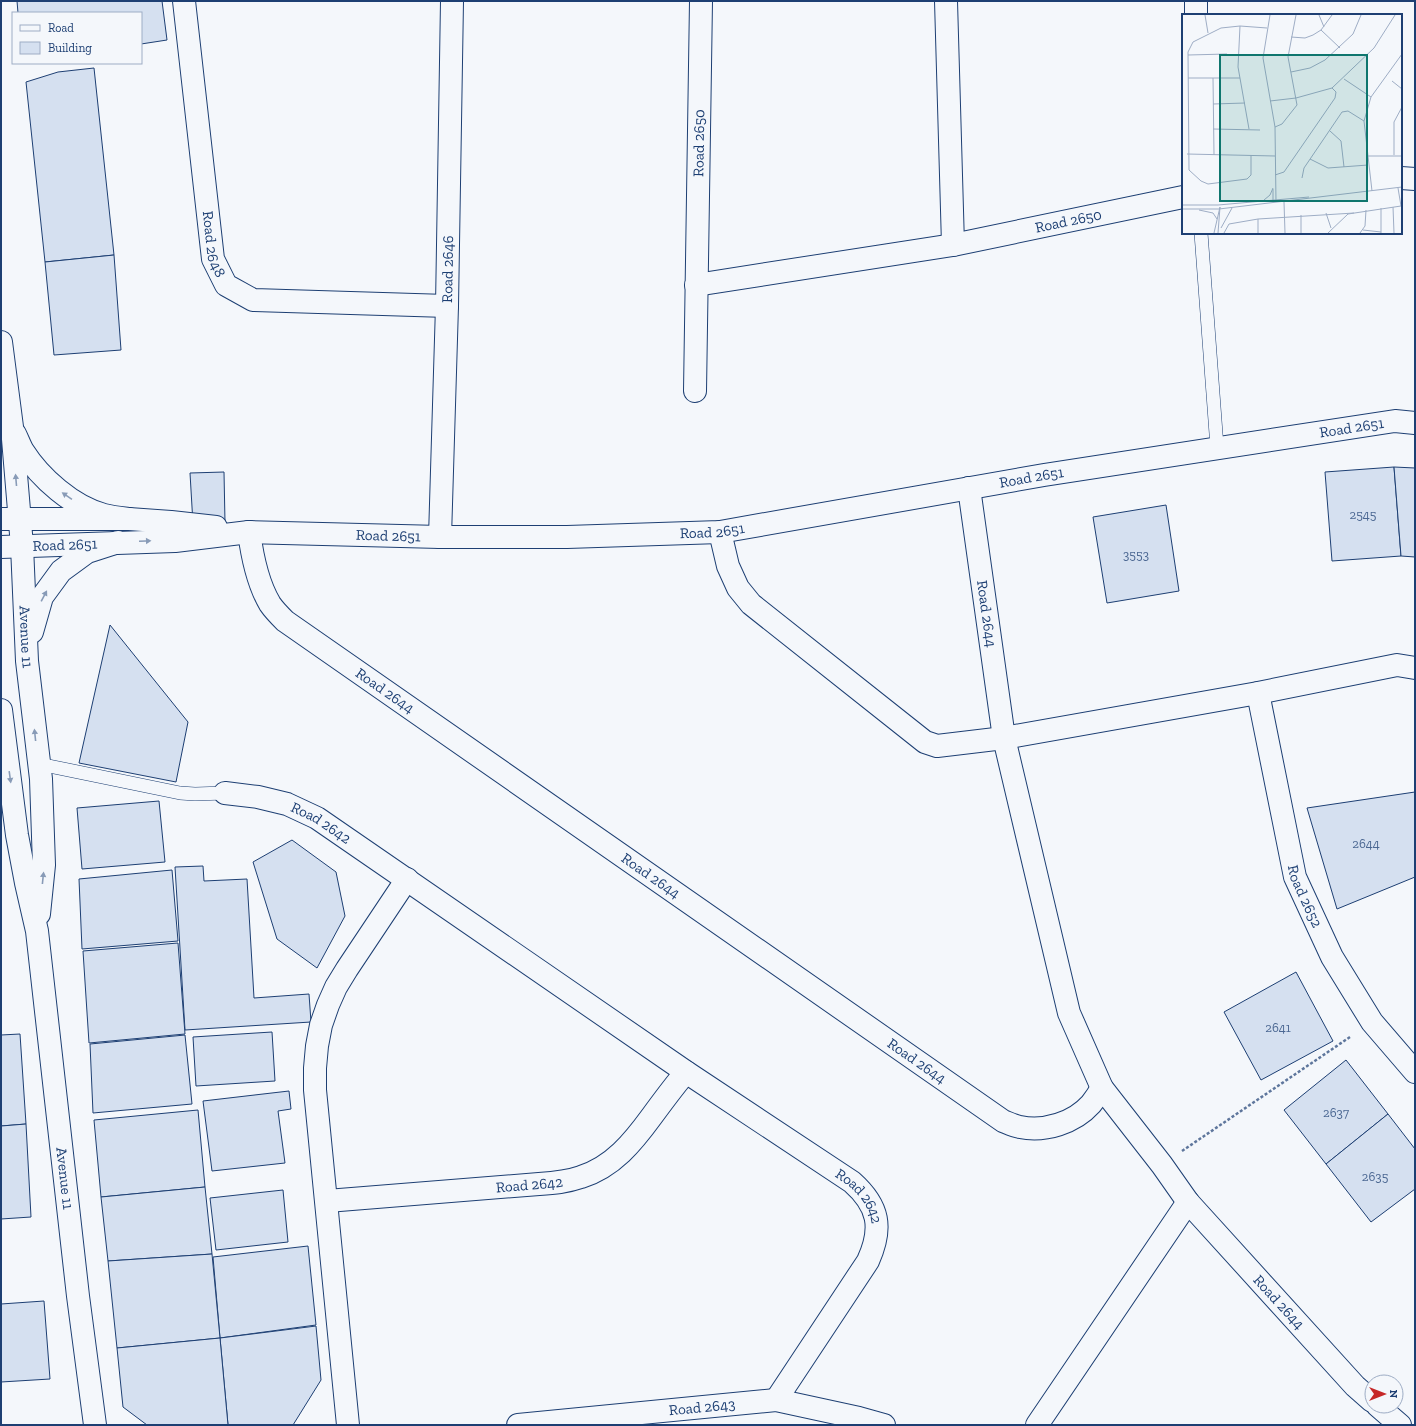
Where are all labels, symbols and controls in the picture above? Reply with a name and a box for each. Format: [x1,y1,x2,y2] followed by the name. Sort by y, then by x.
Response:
[12,12,142,64] legend
[1182,14,1402,234] inset map
[48,21,74,35] text: Road
[48,41,92,55] text: Building
[689,109,708,177] street label: Road 2650
[1033,205,1103,237] street label: Road 2650
[199,210,230,280] street label: Road 2648
[438,235,457,303] street label: Road 2646
[1318,414,1385,442] street label: Road 2651
[998,463,1065,492] street label: Road 2651
[13,474,19,486] one-way arrow
[62,492,72,500] one-way arrow
[1349,507,1377,522] house number: 2545
[680,519,746,542] street label: Road 2651
[356,526,421,545] street label: Road 2651
[32,535,98,555] street label: Road 2651
[139,538,151,545] one-way arrow
[1123,547,1149,562] house number: 3553
[973,579,1000,648] street label: Road 2644
[40,591,47,602] one-way arrow
[16,605,37,669] street label: Avenue 11
[352,664,418,717] street label: Road 2644
[32,729,39,741] one-way arrow
[7,771,13,783] one-way arrow
[288,798,355,848] street label: Road 2642
[1352,836,1380,851] house number: 2644
[618,849,684,902] street label: Road 2644
[1284,863,1326,931] street label: Road 2652
[39,872,46,884] one-way arrow
[1265,1020,1291,1035] house number: 2641
[884,1034,950,1088] street label: Road 2644
[1323,1105,1349,1120] house number: 2637
[52,1146,77,1211] street label: Avenue 11
[832,1165,886,1225] street label: Road 2642
[1362,1169,1389,1184] house number: 2635
[495,1173,564,1196] street label: Road 2642
[1249,1271,1308,1333] street label: Road 2644
[1364,1374,1404,1414] north arrow
[1387,1390,1400,1399] text: N
[668,1395,736,1419] street label: Road 2643

